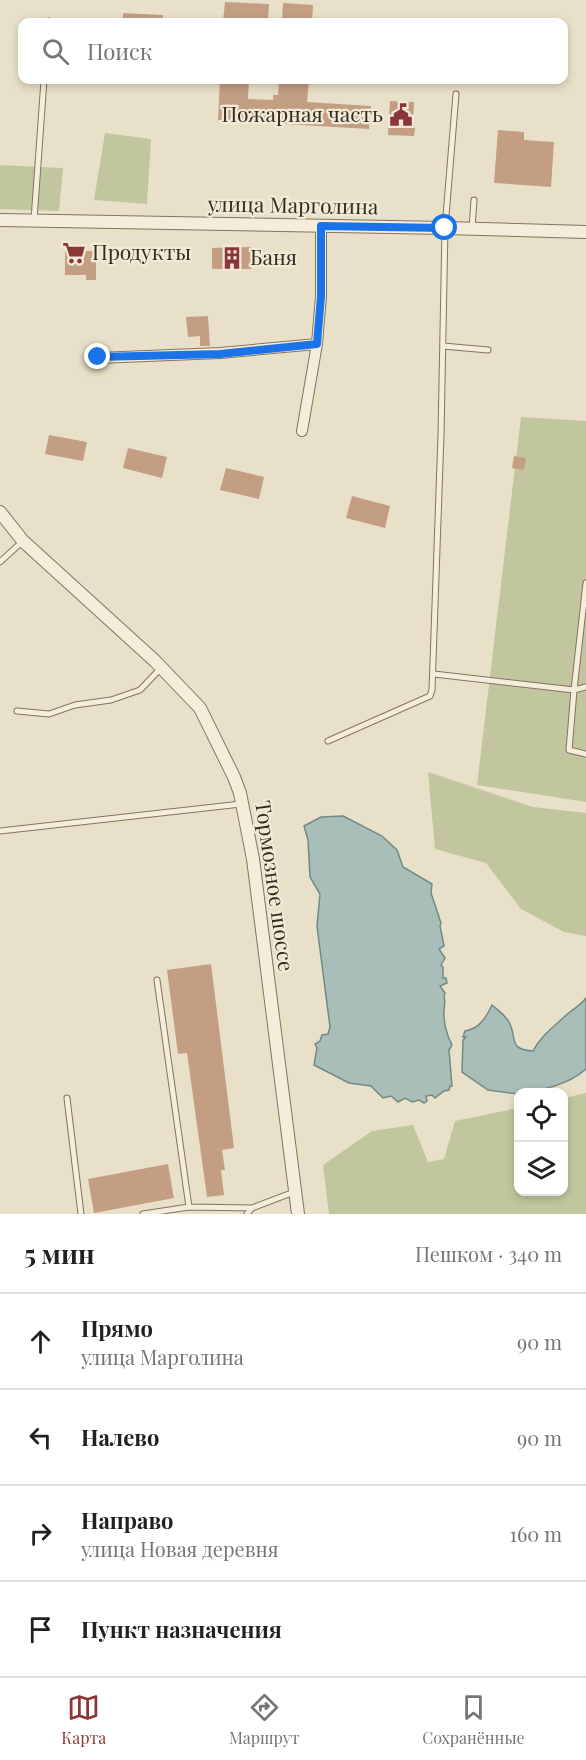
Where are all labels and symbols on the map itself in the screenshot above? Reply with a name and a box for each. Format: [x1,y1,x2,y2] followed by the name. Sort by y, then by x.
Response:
[221,99,383,127] place label: Пожарная часть
[388,102,414,128] public building icon: Пожарная часть
[206,188,379,219] street label: улица Марголина
[431,214,457,240] route start
[92,237,191,265] place label: Продукты
[61,240,87,266] supermarket icon: Продукты
[250,242,297,270] place label: Баня
[219,245,245,271] building icon: Баня
[84,343,110,369] route end
[250,798,302,973] street label: Тормозное шоссе

